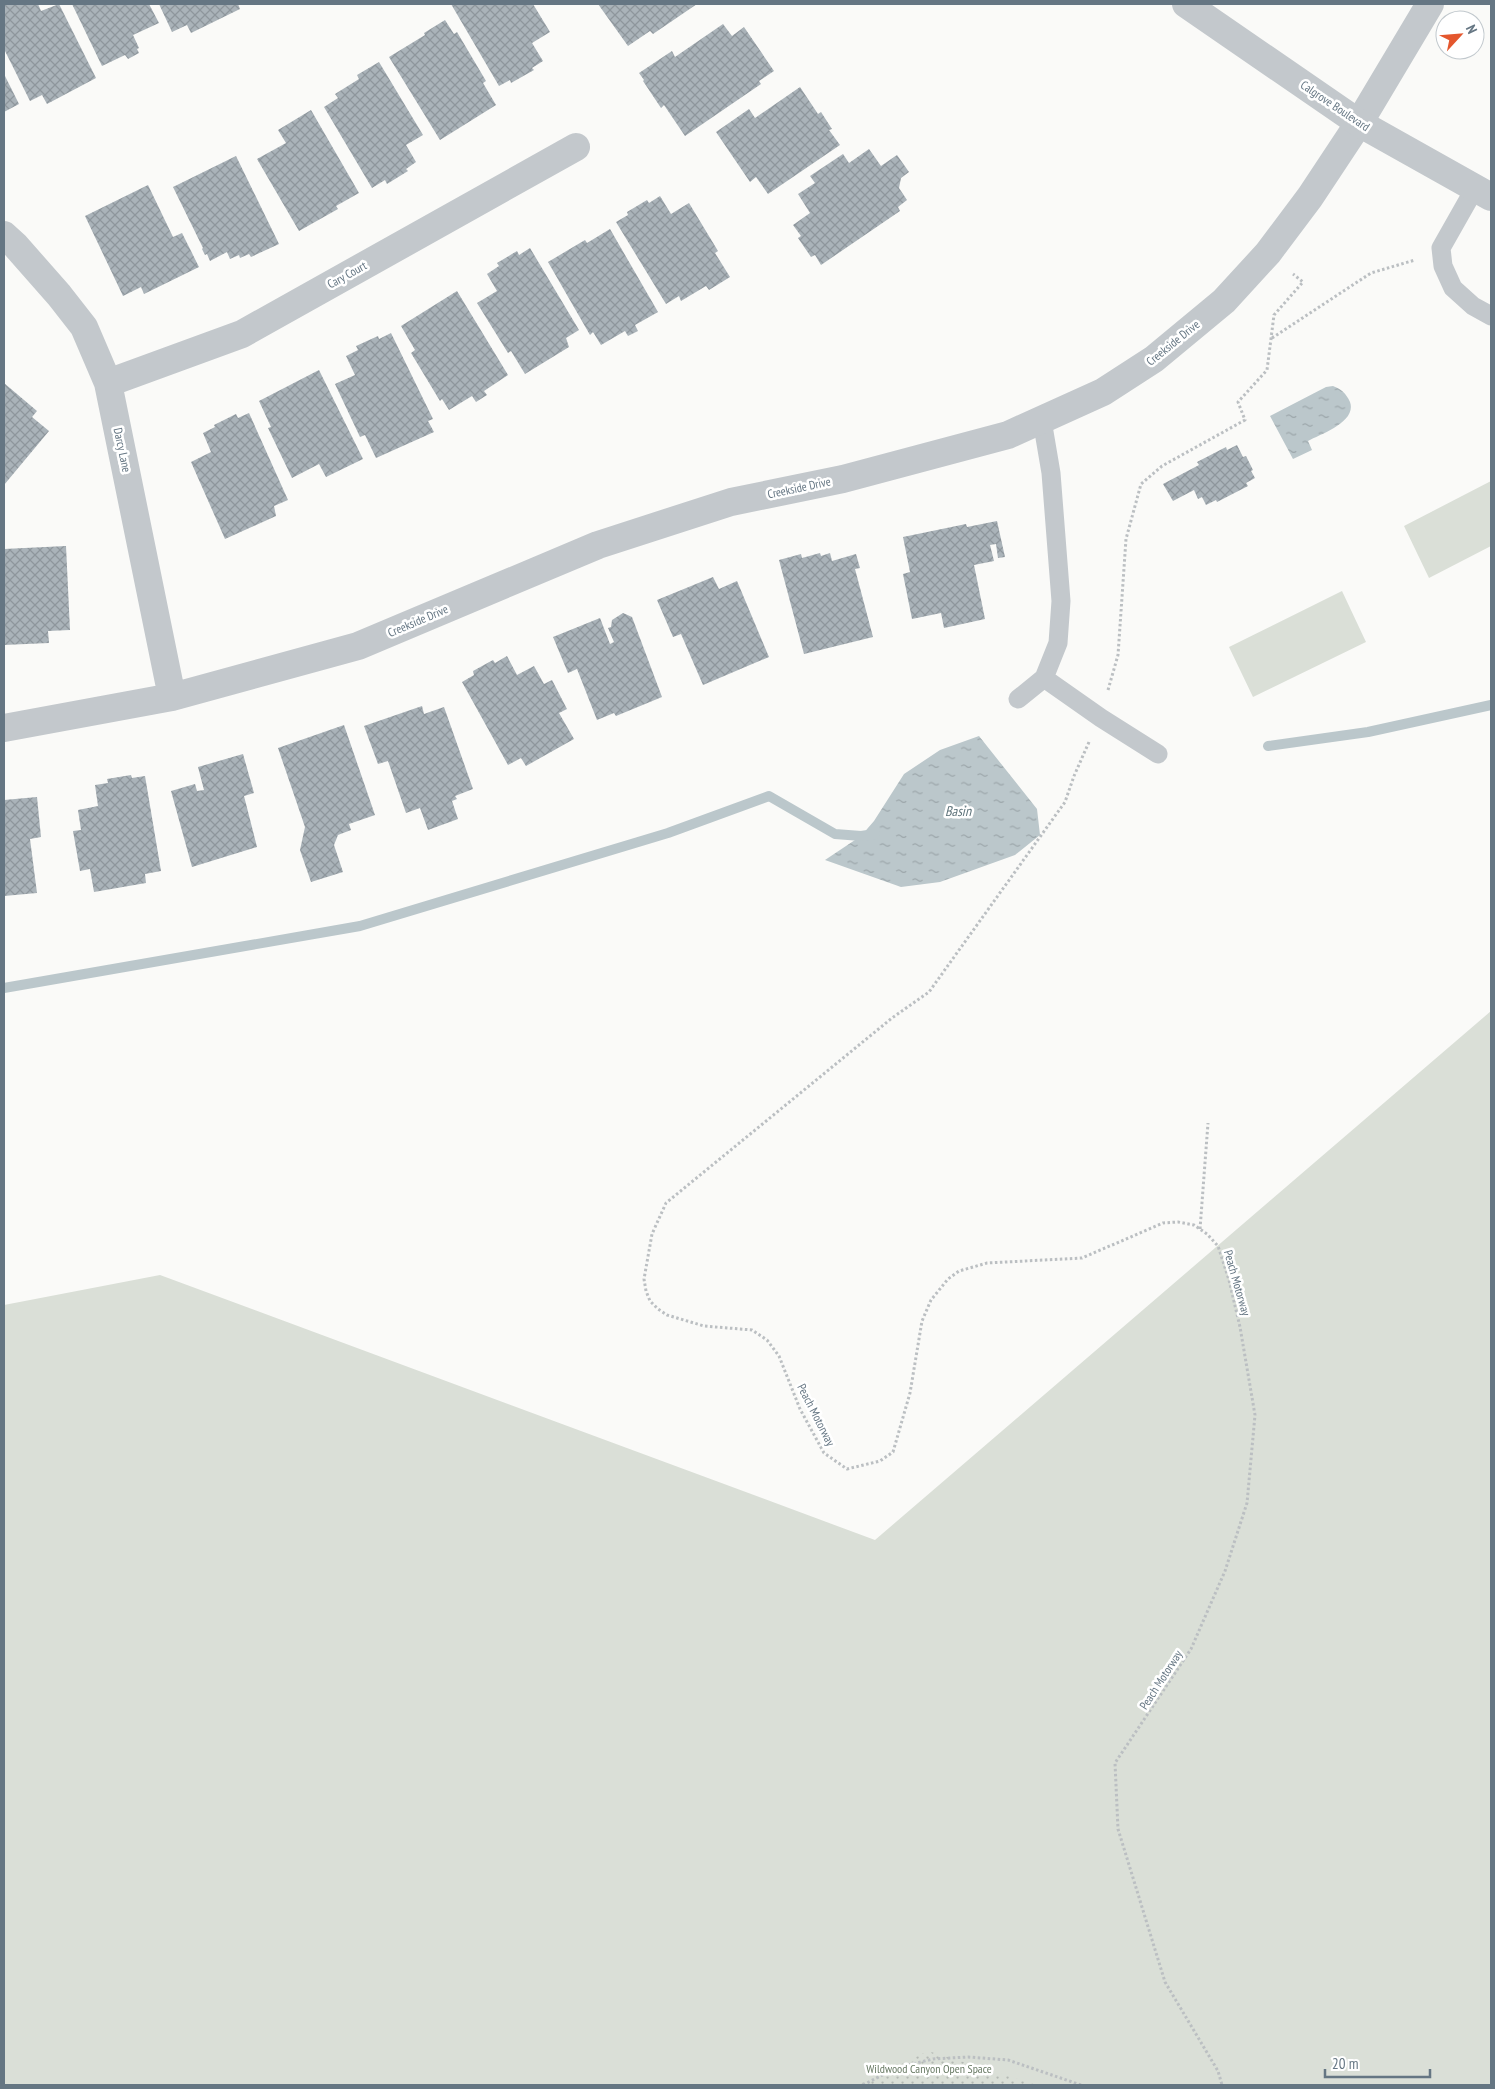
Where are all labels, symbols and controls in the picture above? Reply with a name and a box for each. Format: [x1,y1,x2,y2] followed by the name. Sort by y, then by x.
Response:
[1435,10,1485,60] north arrow
[1462,22,1481,37] text: N
[1298,77,1373,134] street label: Calgrove Boulevard
[325,257,370,291] street label: Cary Court
[1143,317,1202,369] street label: Creekside Drive
[110,426,135,474] street label: Darcy Lane
[766,473,832,502] street label: Creekside Drive
[385,601,450,640] street label: Creekside Drive
[945,802,972,820] water label: Basin
[1221,1248,1254,1318] street label: Peach Motorway
[794,1381,839,1449] street label: Peach Motorway
[1136,1647,1186,1712] street label: Peach Motorway
[1325,2046,1430,2078] scale bar
[1332,2054,1358,2073] text: 20 m
[866,2061,992,2076] park label: Wildwood Canyon Open Space

